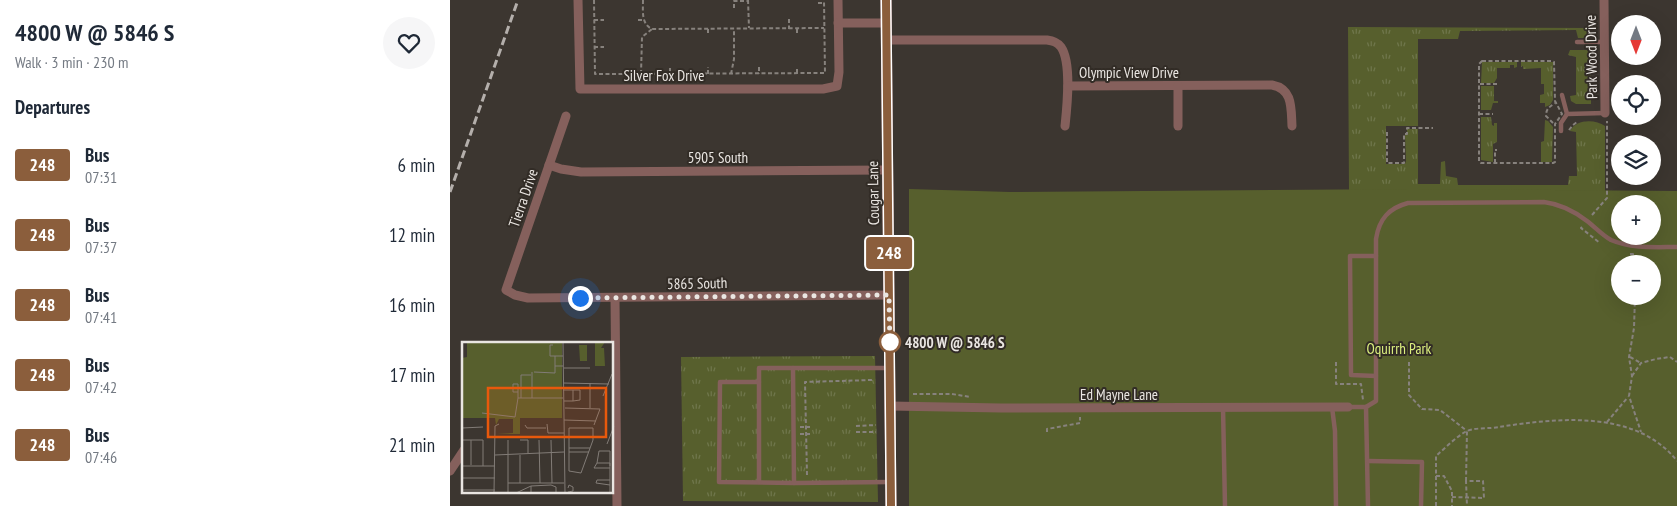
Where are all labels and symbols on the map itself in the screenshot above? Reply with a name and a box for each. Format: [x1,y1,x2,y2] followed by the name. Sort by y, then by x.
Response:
[1581,15,1601,99] street label: Park Wood Drive
[1611,15,1661,65] north arrow
[1079,63,1179,82] street label: Olympic View Drive
[623,66,705,85] street label: Silver Fox Drive
[688,148,748,167] street label: 5905 South
[863,161,883,225] street label: Cougar Lane
[504,166,542,230] street label: Tierra Drive
[860,237,918,269] line badge: 248
[667,273,727,293] street label: 5865 South
[568,286,593,311] your location
[879,331,901,353] marker: 4800 W @ 5846 S
[905,333,1005,352] place label: 4800 W @ 5846 S
[1367,339,1432,358] park label: Oquirrh Park
[462,342,614,494] inset map
[1080,385,1158,404] street label: Ed Mayne Lane

